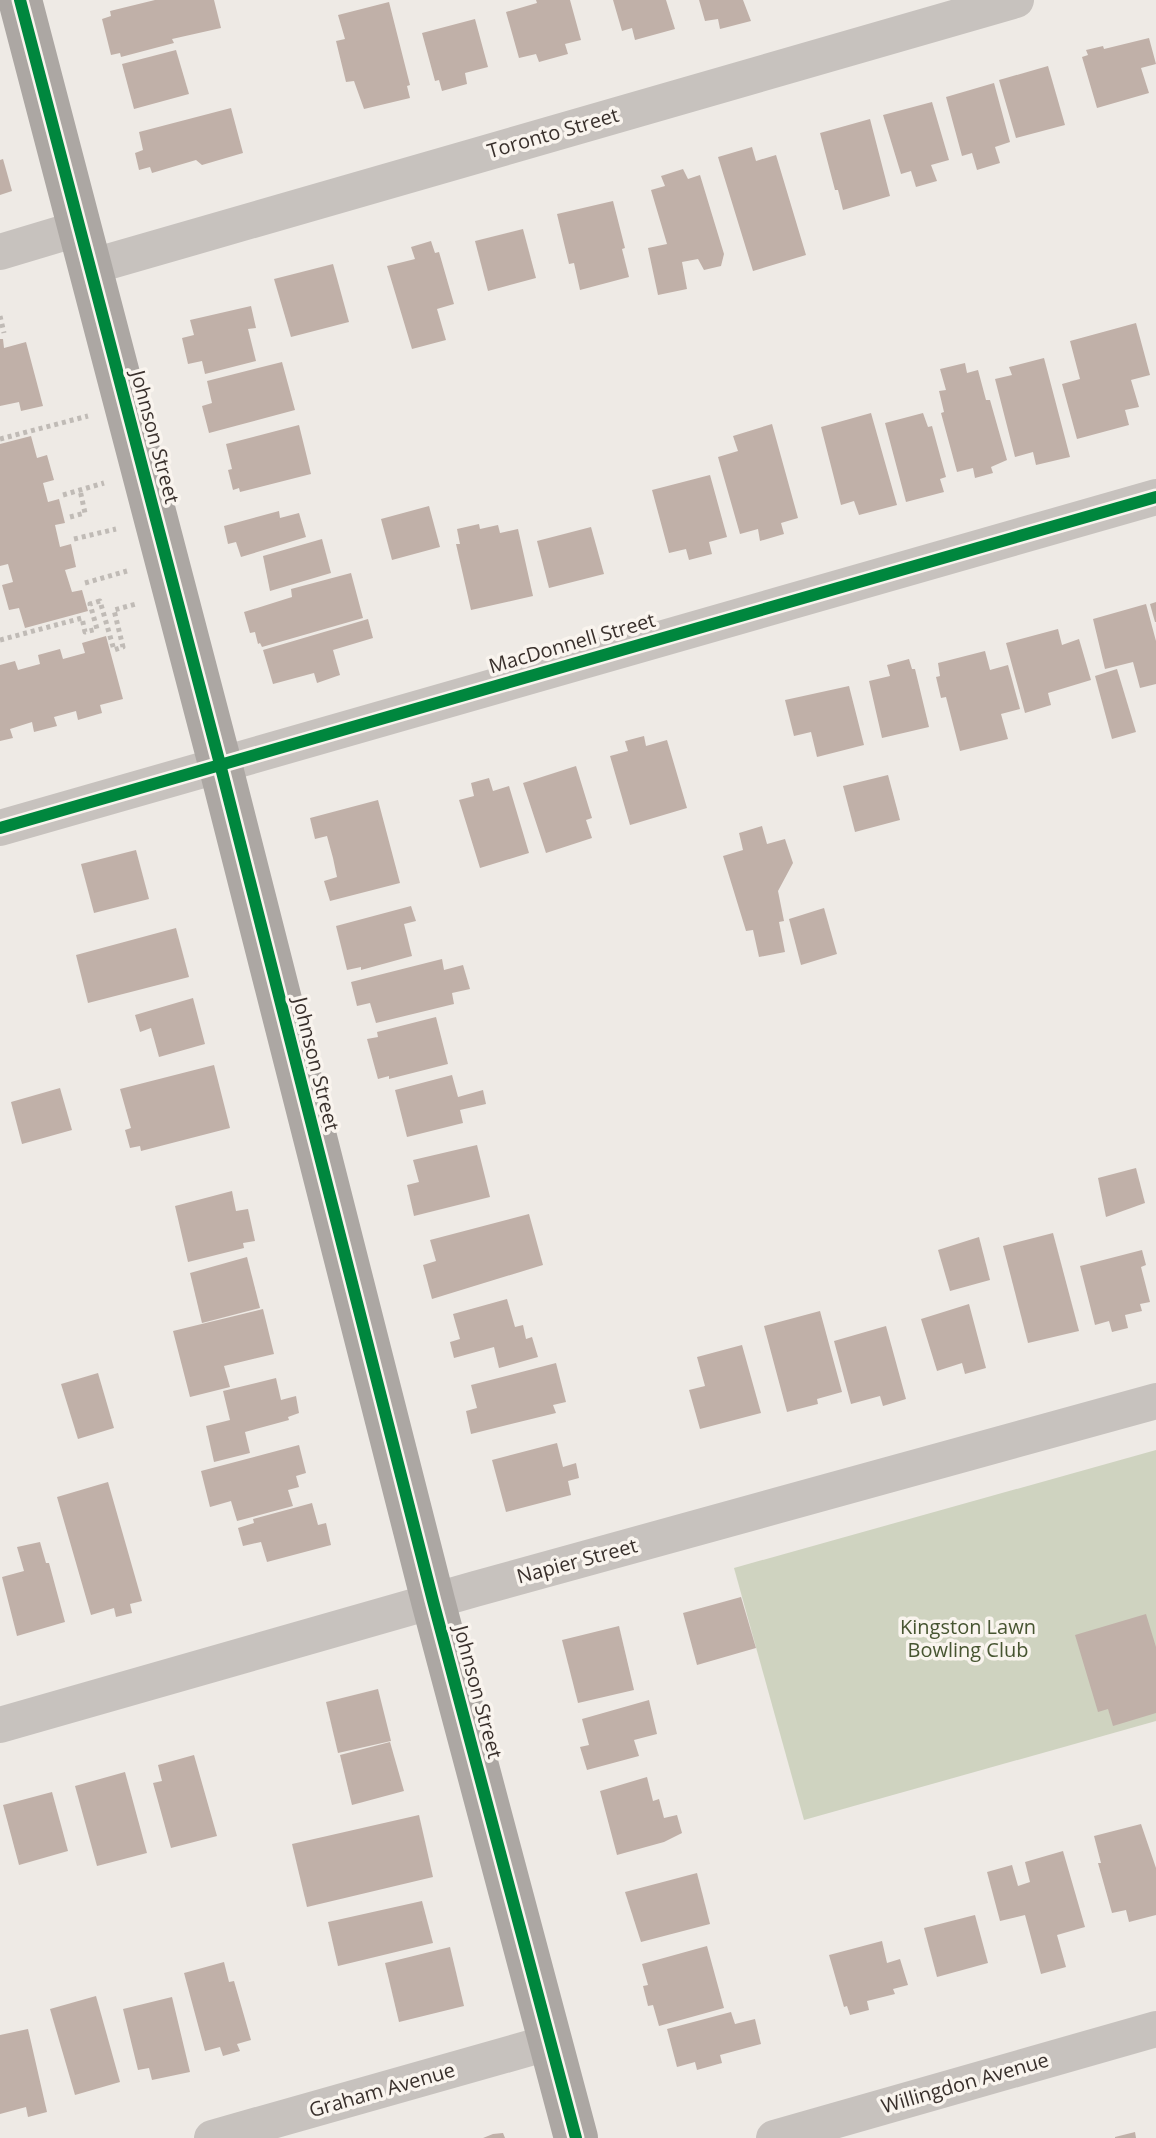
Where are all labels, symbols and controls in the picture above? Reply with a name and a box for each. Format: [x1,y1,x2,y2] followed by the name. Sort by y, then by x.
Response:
[484,101,622,164] street label: Toronto Street
[124,365,186,506] street label: Johnson Street
[485,606,658,679] street label: MacDonnell Street
[286,992,346,1134] street label: Johnson Street
[514,1531,640,1590] street label: Napier Street
[900,1613,1036,1663] park label: Kingston Lawn Bowling Club
[447,1620,509,1761] street label: Johnson Street
[878,2046,1052,2119] street label: Willingdon Avenue
[306,2056,458,2123] street label: Graham Avenue

